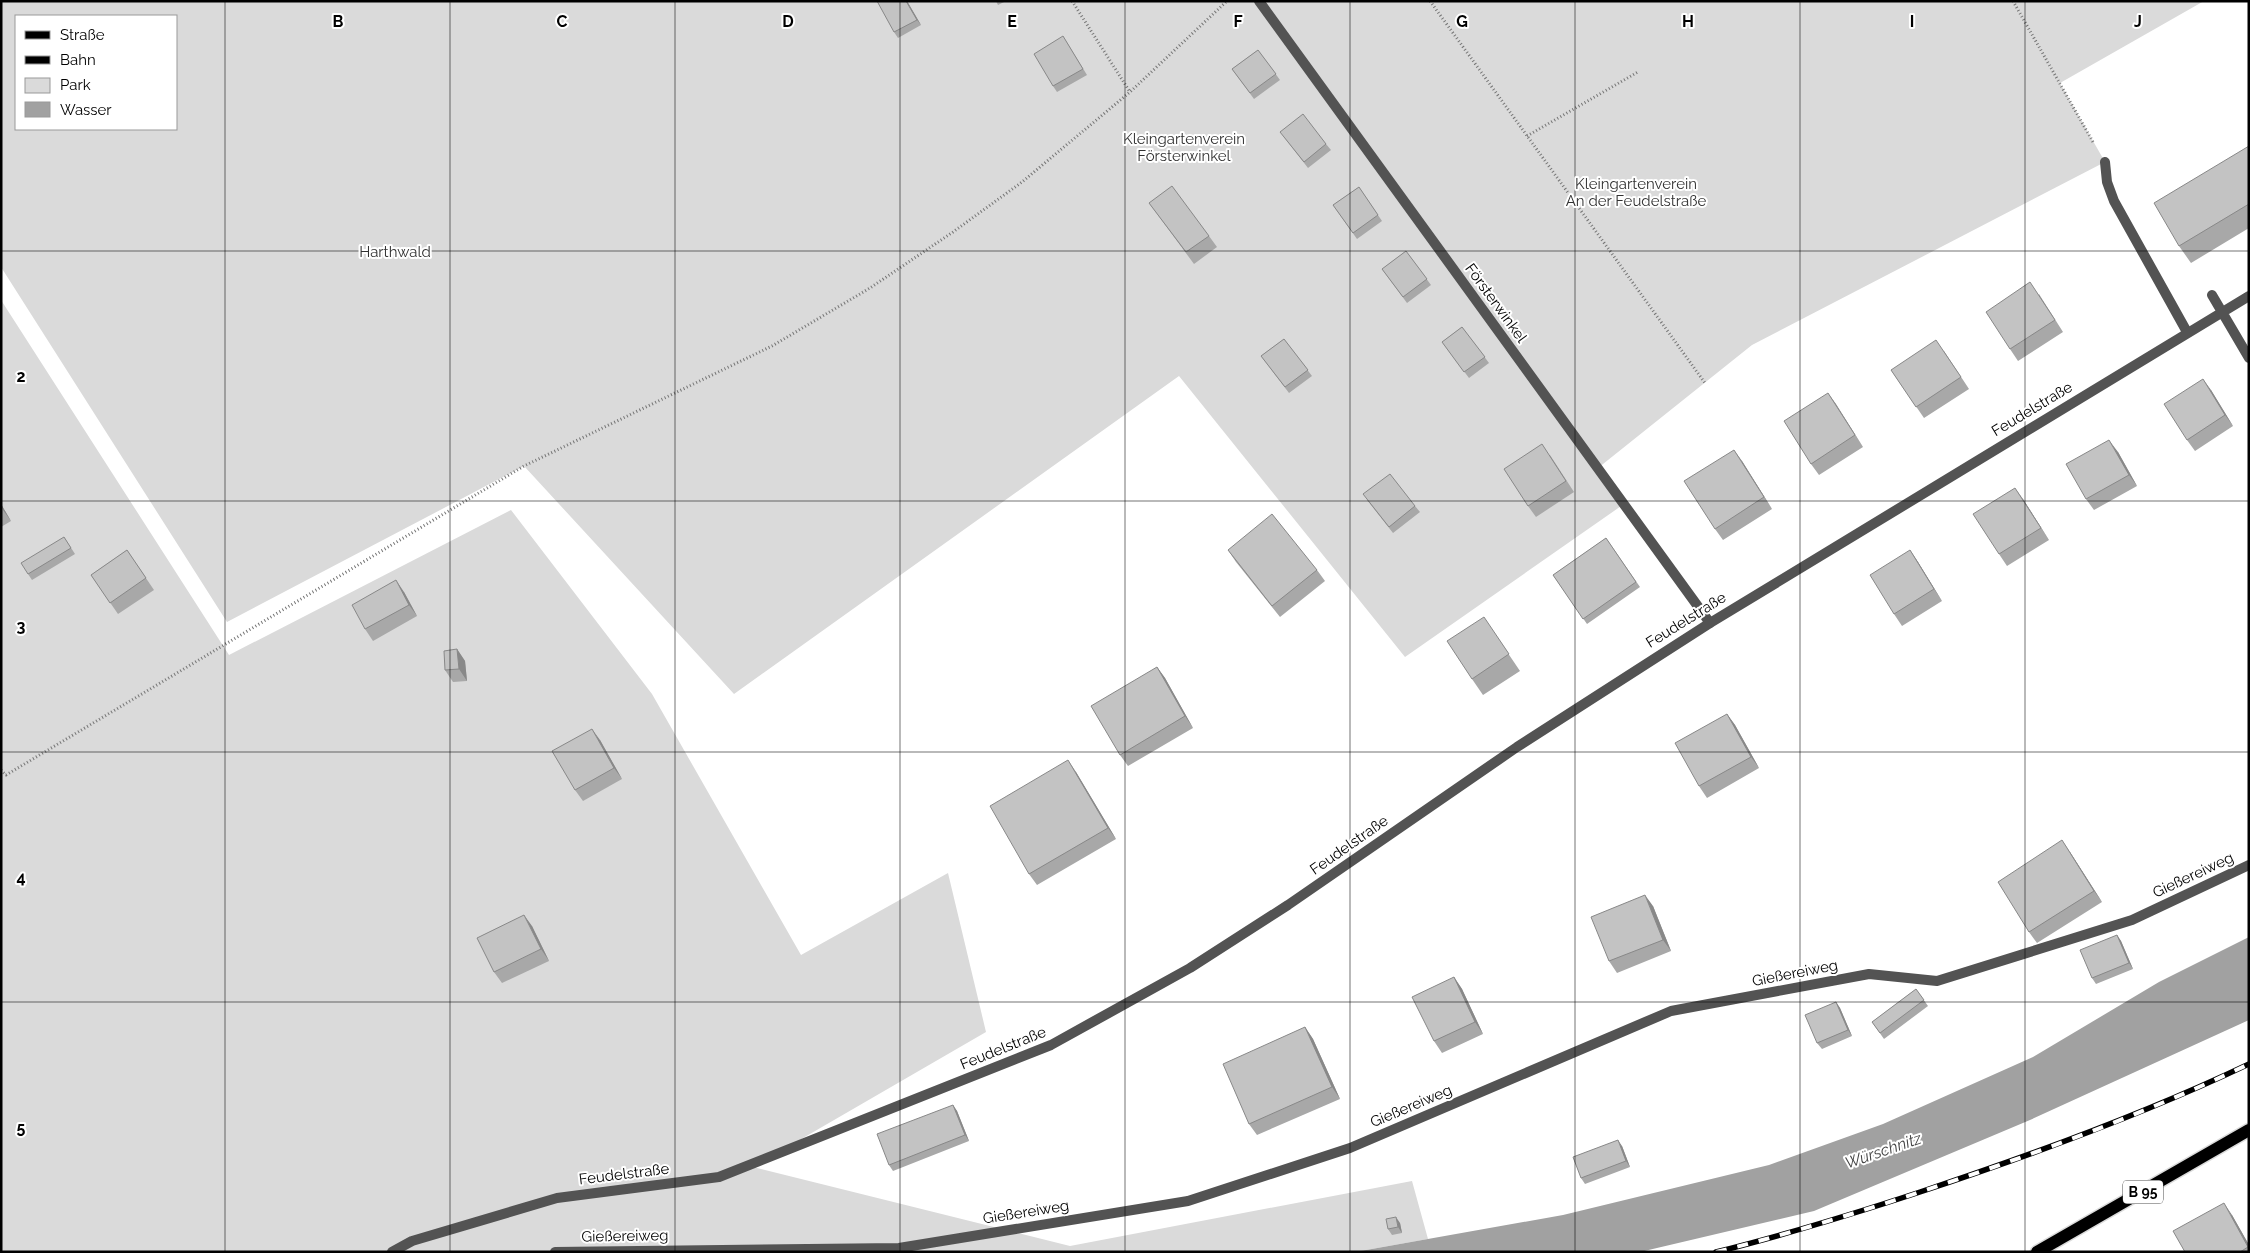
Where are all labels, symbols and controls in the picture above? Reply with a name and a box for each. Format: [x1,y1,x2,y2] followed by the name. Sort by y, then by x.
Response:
[333,12,344,31] text: B
[557,12,568,31] text: C
[782,12,794,31] text: D
[1007,12,1017,31] text: E
[1233,12,1243,31] text: F
[1456,12,1468,31] text: G
[1682,12,1694,31] text: H
[1910,12,1914,31] text: I
[2134,12,2142,31] text: J
[15,15,178,130] legend
[60,26,105,44] text: Straße
[60,51,96,69] text: Bahn
[60,76,91,94] text: Park
[60,101,112,119] text: Wasser
[1123,130,1245,165] park label: Kleingartenverein Försterwinkel
[1566,175,1706,210] park label: Kleingartenverein An der Feudelstraße
[359,243,431,261] park label: Harthwald
[1461,260,1531,347] street label: Försterwinkel
[16,367,26,386] text: 2
[1988,378,2076,440] street label: Feudelstraße
[1643,588,1730,652] street label: Feudelstraße
[17,617,26,636] text: 3
[1307,811,1392,878] street label: Feudelstraße
[2150,848,2236,902] street label: Gießereiweg
[16,868,26,887] text: 4
[1751,956,1839,990] street label: Gießereiweg
[957,1023,1049,1073] street label: Feudelstraße
[1367,1081,1455,1131] street label: Gießereiweg
[17,1118,26,1137] text: 5
[1842,1128,1924,1172] water label: Würschnitz
[578,1159,670,1188] street label: Feudelstraße
[2123,1180,2163,1204] road number: B 95
[982,1196,1070,1228] street label: Gießereiweg
[581,1226,669,1246] street label: Gießereiweg

